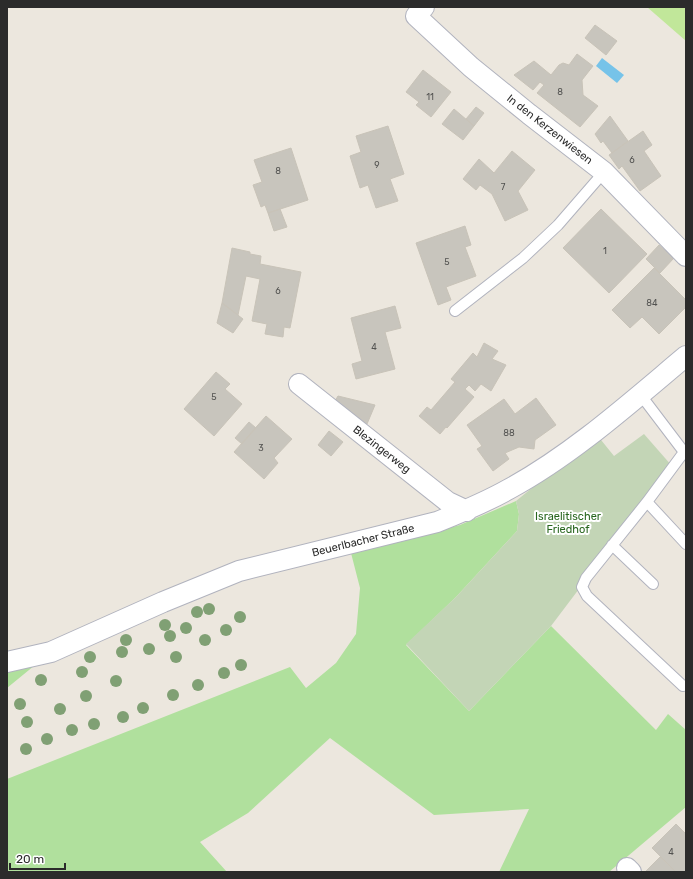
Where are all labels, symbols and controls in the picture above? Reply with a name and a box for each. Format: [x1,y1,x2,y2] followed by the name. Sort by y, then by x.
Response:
[557,87,563,97] house number: 8
[426,92,434,102] house number: 11
[504,92,595,167] street label: In den Kerzenwiesen
[629,155,635,165] house number: 6
[374,160,380,170] house number: 9
[275,166,281,176] house number: 8
[501,182,506,192] house number: 7
[603,246,607,256] house number: 1
[444,257,450,267] house number: 5
[275,286,281,296] house number: 6
[646,298,658,308] house number: 84
[371,342,377,352] house number: 4
[211,392,217,402] house number: 5
[350,423,413,476] street label: Blezingerweg
[503,428,515,438] house number: 88
[258,443,264,453] house number: 3
[535,510,602,536] park label: Israelitischer Friedhof
[310,521,416,560] street label: Beuerlbacher Straße
[10,845,65,871] scale bar
[668,847,674,857] house number: 4
[16,852,44,866] text: 20 m

